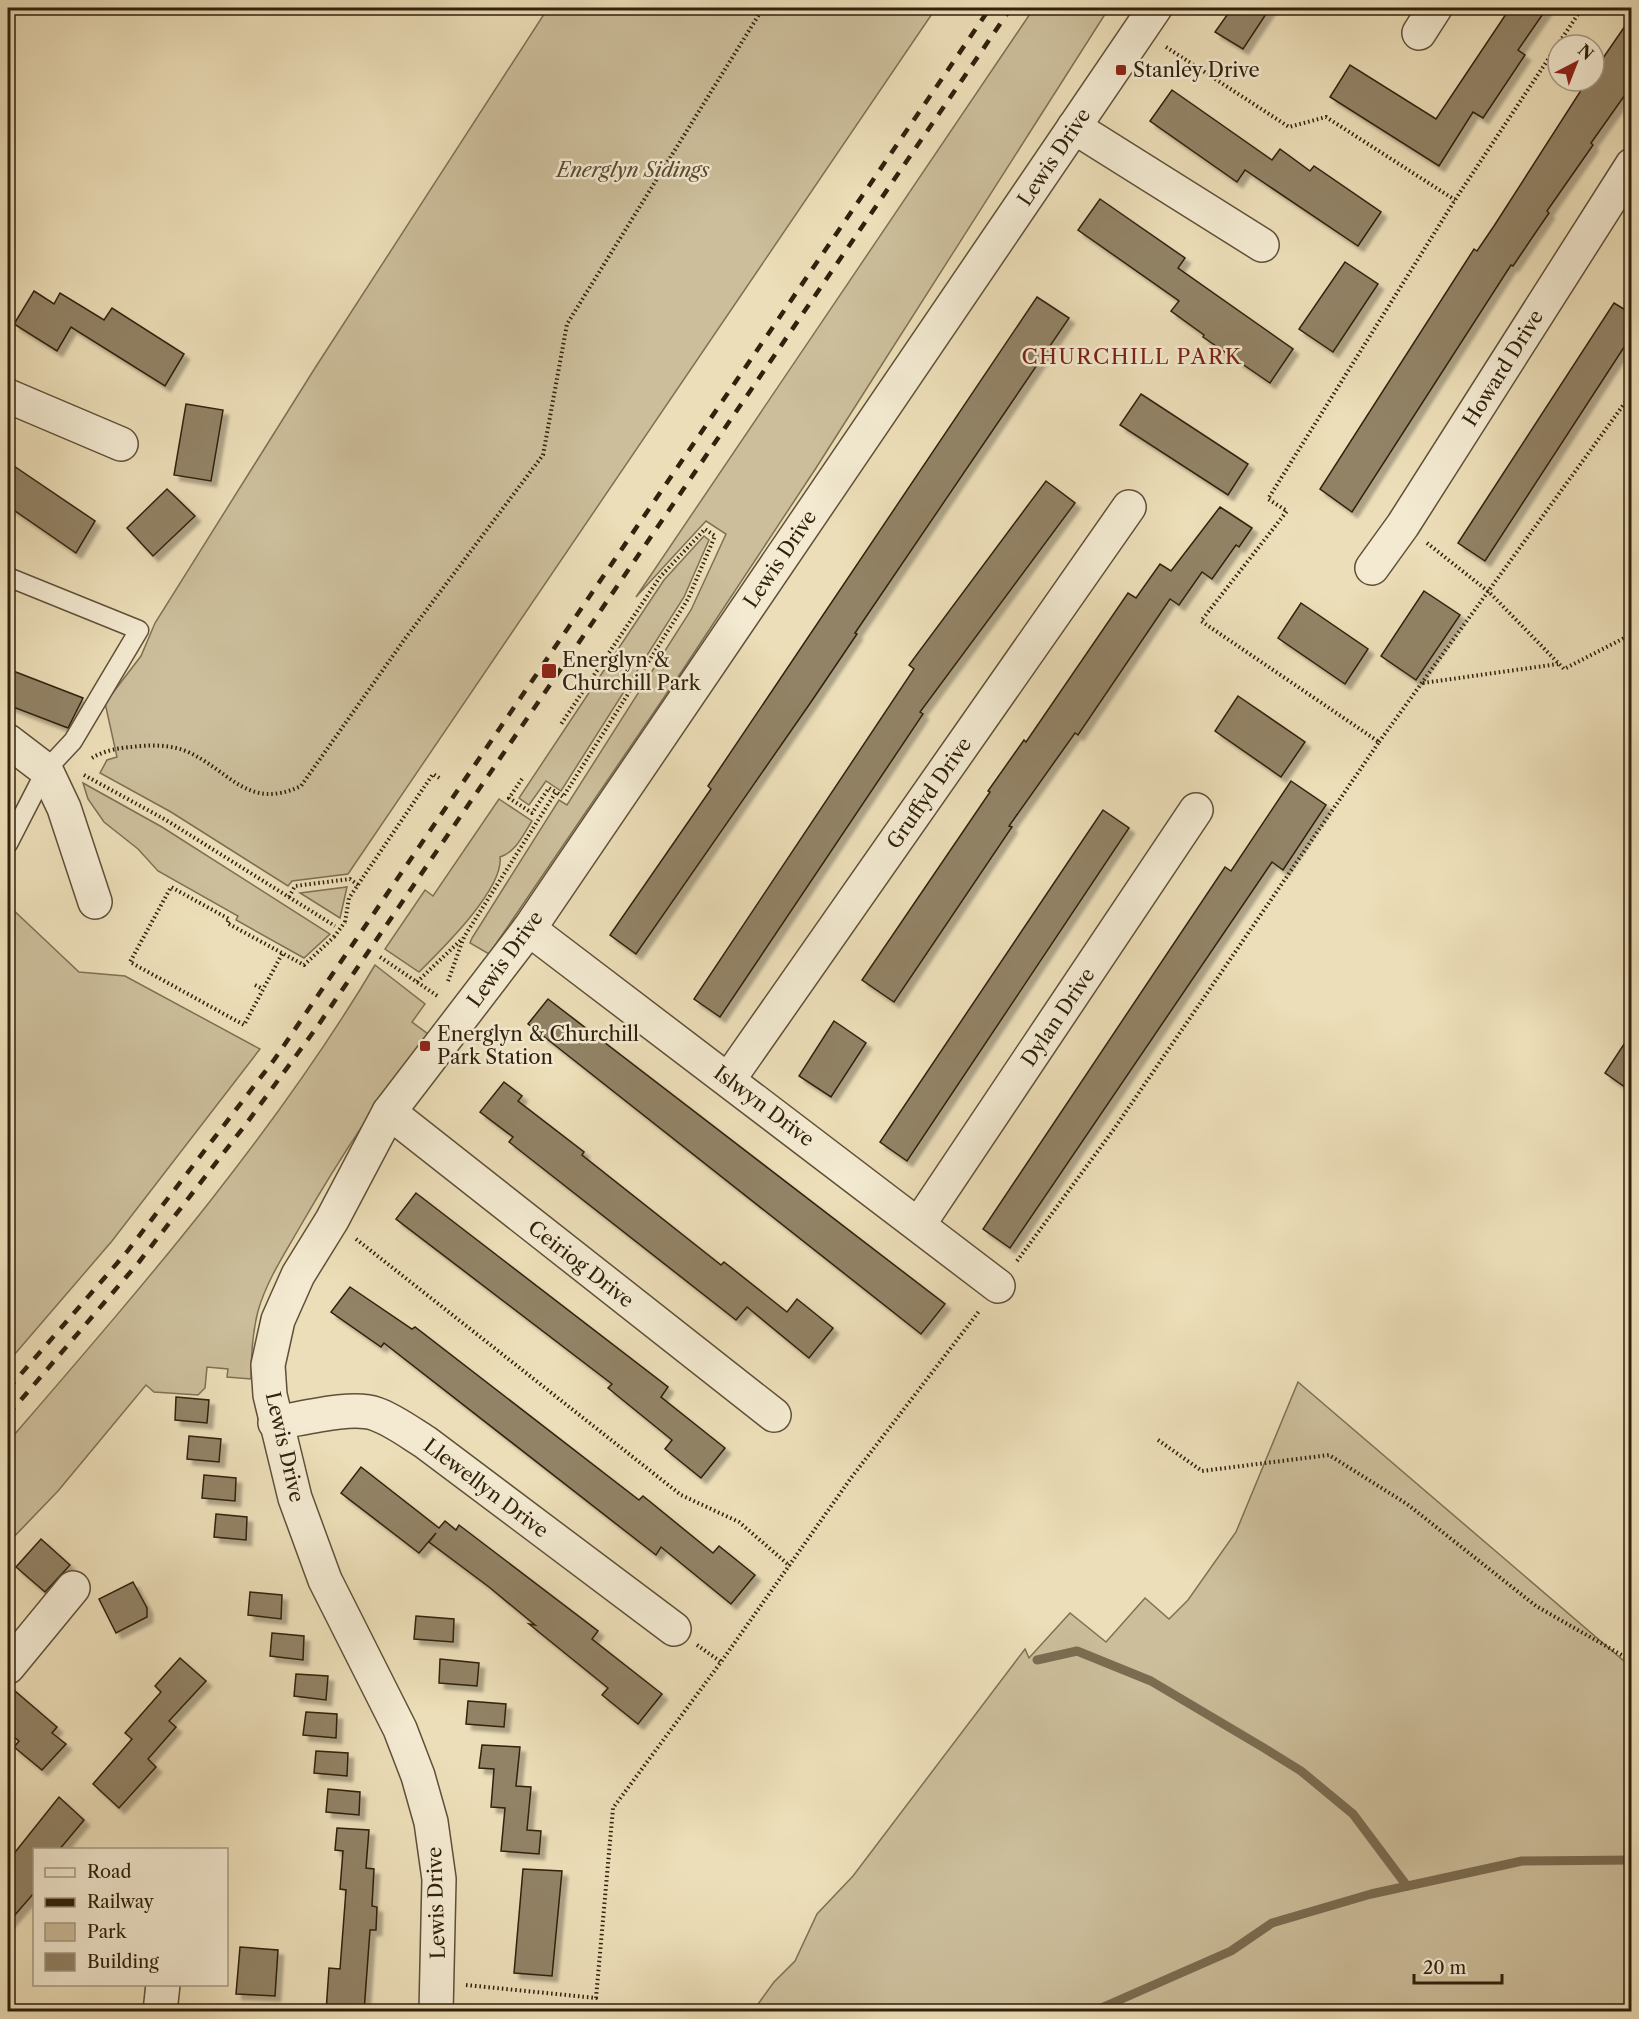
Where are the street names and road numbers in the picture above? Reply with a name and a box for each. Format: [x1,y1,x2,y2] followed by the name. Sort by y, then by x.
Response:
[1013,104,1095,210] street label: Lewis Drive
[1458,305,1548,431] street label: Howard Drive
[739,506,821,612] street label: Lewis Drive
[882,733,976,853] street label: Gruffyd Drive
[462,906,548,1012] street label: Lewis Drive
[1016,963,1100,1071] street label: Dylan Drive
[709,1061,819,1151] street label: Islwyn Drive
[523,1215,639,1313] street label: Ceiriog Drive
[261,1389,309,1505] street label: Lewis Drive
[419,1433,553,1543] street label: Llewellyn Drive
[422,1846,450,1960] street label: Lewis Drive

